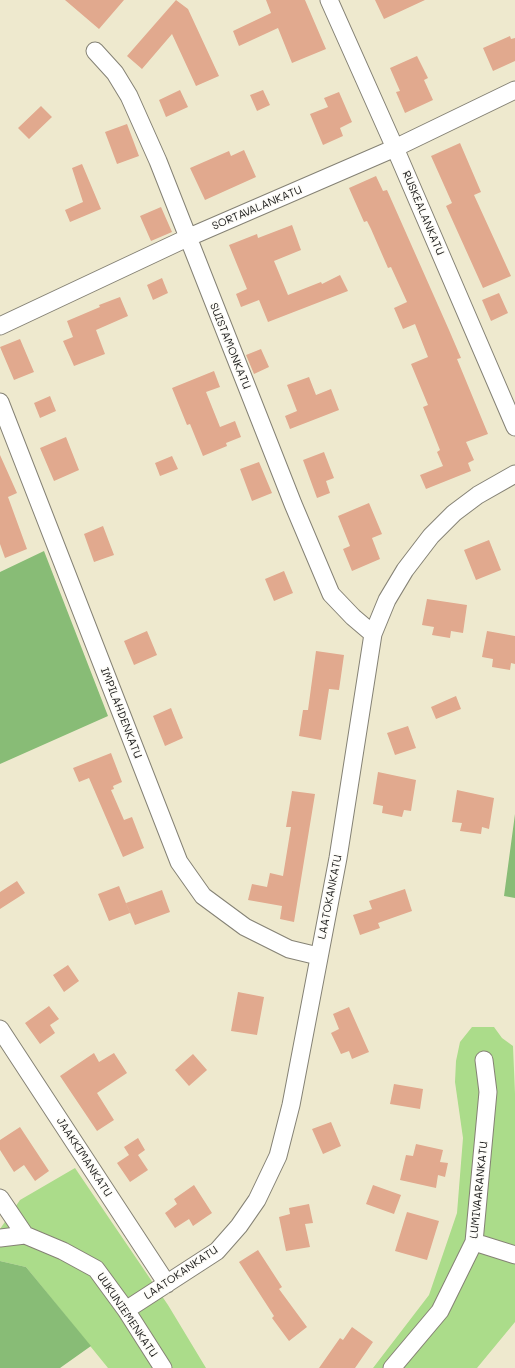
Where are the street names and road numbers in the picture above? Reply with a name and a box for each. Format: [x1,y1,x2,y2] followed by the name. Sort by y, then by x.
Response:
[399,169,447,257] street label: RUSKEALANKATU
[210,183,304,233] street label: SORTAVALANKATU
[207,301,253,391] street label: SUISTAMONKATU
[98,666,144,760] street label: IMPILAHDENKATU
[315,854,345,940] street label: LAATOKANKATU
[53,1115,115,1199] street label: JAAKKIMANKATU
[467,1141,491,1239] street label: LUMIVAARANKATU
[142,1243,220,1303] street label: LAATOKANKATU
[94,1270,160,1360] street label: UUKUNIEMENKATU

